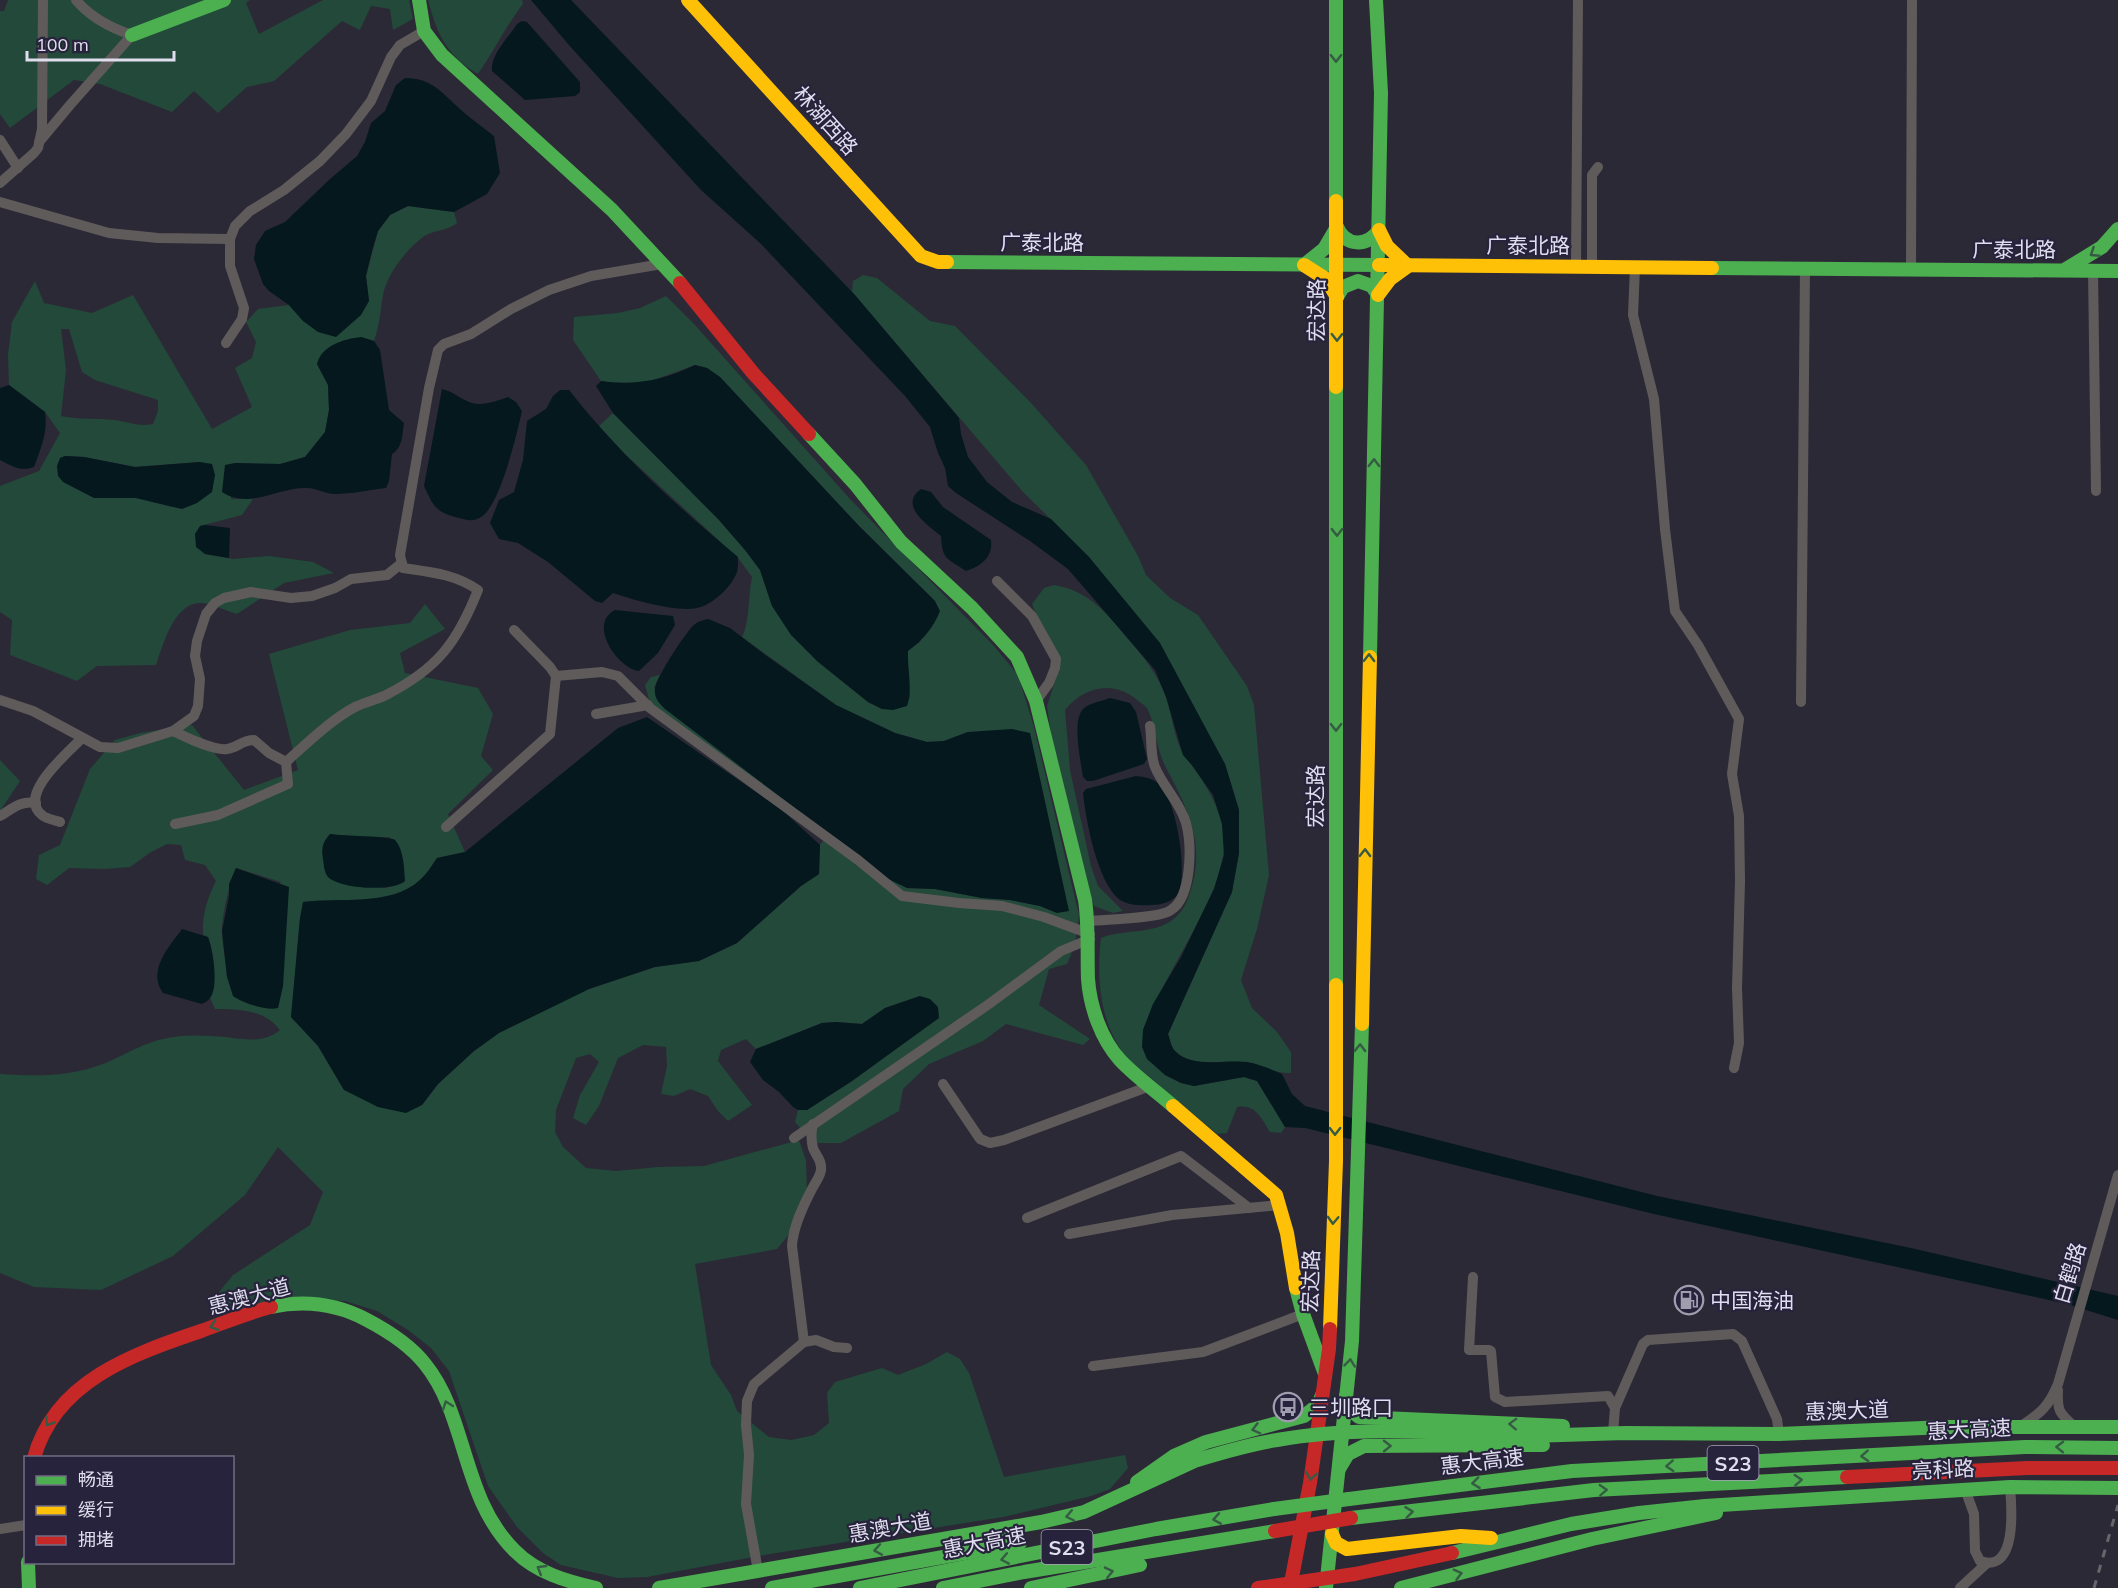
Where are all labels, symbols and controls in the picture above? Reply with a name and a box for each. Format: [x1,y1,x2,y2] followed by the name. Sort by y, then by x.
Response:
[27,24,174,62] scale bar
[36,33,89,56] text: 100 m
[1330,54,1342,63] one-way arrow
[788,80,864,160] street label: 林湖西路
[1000,229,1084,255] street label: 广泰北路
[1486,232,1570,258] street label: 广泰北路
[1972,236,2056,262] street label: 广泰北路
[2090,246,2101,257] one-way arrow
[1303,279,1329,342] street label: 宏达路
[1331,333,1343,342] one-way arrow
[1368,459,1380,468] one-way arrow
[1330,528,1343,537] one-way arrow
[1363,654,1376,663] one-way arrow
[1330,723,1342,732] one-way arrow
[1302,765,1328,828] street label: 宏达路
[1359,849,1371,858] one-way arrow
[1354,1044,1366,1053] one-way arrow
[1329,1126,1341,1135] one-way arrow
[1327,1215,1340,1224] one-way arrow
[2047,1239,2091,1307] street label: 白鹤路
[1296,1249,1324,1313] street label: 宏达路
[205,1273,293,1319] street label: 惠澳大道
[1673,1284,1705,1316] fuel station icon: 中国海油
[1710,1287,1794,1313] place label: 中国海油
[209,1318,220,1331] one-way arrow
[1343,1358,1356,1367] one-way arrow
[1272,1391,1304,1423] bus stop icon: 三圳路口
[1309,1394,1393,1420] place label: 三圳路口
[1805,1396,1889,1424] street label: 惠澳大道
[442,1400,454,1411] one-way arrow
[1926,1414,2012,1444] street label: 惠大高速
[46,1416,57,1427] one-way arrow
[1509,1418,1518,1430] one-way arrow
[1251,1421,1261,1434] one-way arrow
[1382,1440,1391,1452] one-way arrow
[2055,1441,2064,1453] one-way arrow
[1439,1443,1525,1479] street label: 惠大高速
[1708,1446,1758,1480] road number: S23
[1860,1449,1869,1462] one-way arrow
[1911,1454,1975,1484] street label: 亮科路
[24,1456,234,1564] legend
[1665,1459,1674,1472] one-way arrow
[78,1468,114,1491] text: 畅通
[1305,1472,1317,1481] one-way arrow
[1793,1474,1802,1487] one-way arrow
[1471,1476,1480,1488] one-way arrow
[1599,1483,1608,1496] one-way arrow
[78,1498,114,1521] text: 缓行
[1405,1506,1414,1518] one-way arrow
[846,1507,934,1547] street label: 惠澳大道
[1065,1508,1075,1521] one-way arrow
[1212,1512,1221,1524] one-way arrow
[940,1521,1028,1563] street label: 惠大高速
[78,1528,114,1551] text: 拥堵
[1042,1530,1092,1564] road number: S23
[873,1543,883,1556] one-way arrow
[1000,1552,1010,1565] one-way arrow
[537,1565,547,1576] one-way arrow
[1104,1566,1114,1579] one-way arrow
[1453,1569,1463,1582] one-way arrow

